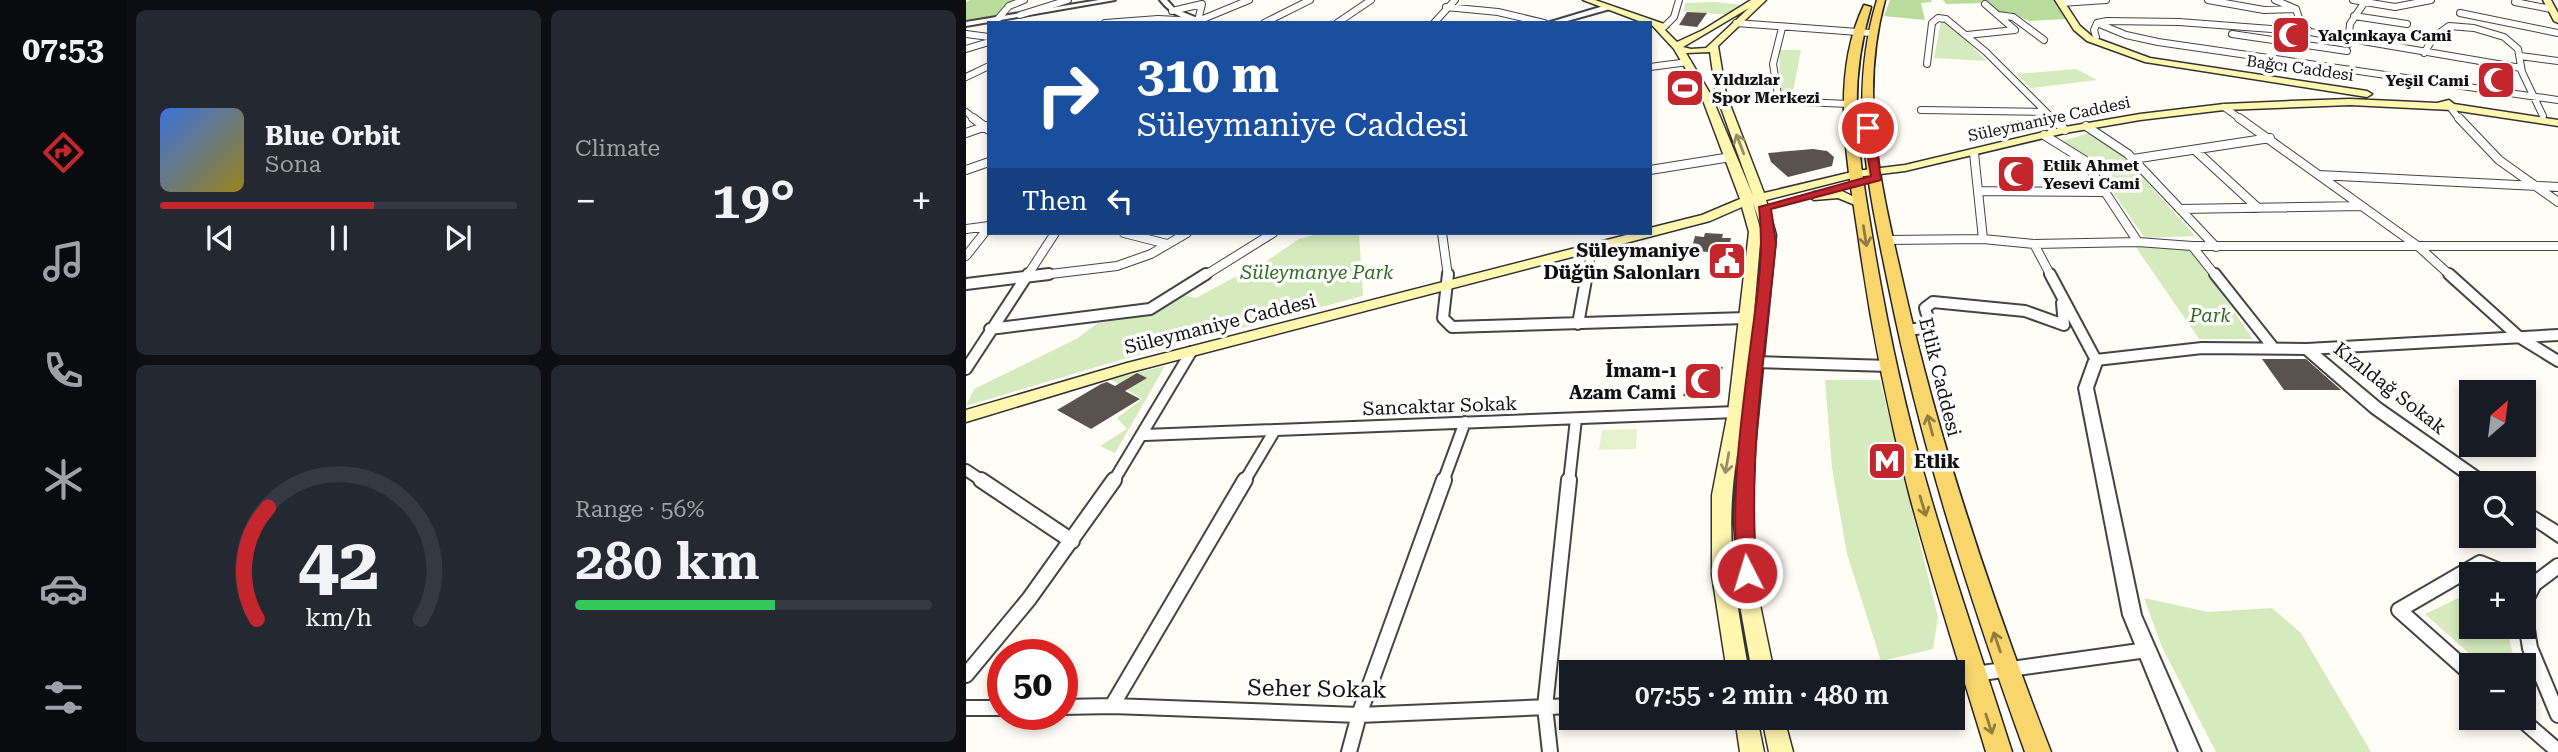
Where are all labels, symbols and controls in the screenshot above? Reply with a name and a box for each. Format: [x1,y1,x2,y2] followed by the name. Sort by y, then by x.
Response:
[2270,14,2312,56] mosque icon: Yalçınkaya Cami
[2318,26,2452,45] place label: Yalçınkaya Cami
[22,30,104,68] text: 07:53
[1137,47,1279,104] text: 310 m
[1022,49,1113,140] icon: right
[2245,51,2355,85] street label: Bağcı Caddesi
[2475,59,2517,101] mosque icon: Yeşil Cami
[1664,67,1706,109] sports icon: Yıldızlar Spor Merkezi
[1712,70,1821,107] place label: Yıldızlar Spor Merkezi
[2386,71,2470,90] place label: Yeşil Cami
[1966,92,2132,146] street label: Süleymaniye Caddesi
[1838,98,1898,158] pin
[1137,106,1468,144] text: Süleymaniye Caddesi
[1849,109,1887,147] icon: arrive
[265,121,401,151] text: Blue Orbit
[39,128,88,177] icon: directions
[1733,133,1745,155] one-way arrow
[575,135,660,162] text: Climate
[265,151,321,178] text: Sona
[1995,153,2037,195] mosque icon: Etlik Ahmet Yesevi Cami
[2043,156,2141,193] place label: Etlik Ahmet Yesevi Cami
[712,170,795,231] text: 19°
[575,179,596,223] text: −
[911,179,932,223] text: +
[1101,182,1139,220] icon: left
[1022,186,1087,216] text: Then
[201,219,239,257] icon: previous
[320,219,358,257] icon: pause
[439,219,477,257] icon: next
[1859,224,1872,247] one-way arrow
[39,237,88,286] icon: music
[1543,239,1700,284] place label: Süleymaniye Düğün Salonları
[1706,240,1748,282] public building icon: Süleymaniye Düğün Salonları
[1240,261,1394,284] park label: Süleymanye Park
[1122,289,1318,359] street label: Süleymaniye Caddesi
[2188,304,2231,327] park label: Park
[1914,315,1966,439] street label: Etlik Caddesi
[2329,337,2451,439] street label: Kızıldağ Sokak
[39,346,88,395] icon: phone
[1569,359,1676,404] place label: İmam-ı Azam Cami
[1682,360,1724,402] mosque icon: İmam-ı Azam Cami
[2459,380,2536,457] north arrow
[2459,380,2536,730] map controls
[1362,392,1518,420] street label: Sancaktar Sokak
[1923,414,1936,437] one-way arrow
[1866,440,1908,482] metro station icon: Etlik
[1914,450,1960,473] place label: Etlik
[1720,451,1733,474] one-way arrow
[39,455,88,504] icon: climate
[2459,471,2536,548] button: search
[1917,495,1930,517] one-way arrow
[575,496,704,523] text: Range · 56%
[298,523,379,608] text: 42
[575,531,760,592] text: 280 km
[1710,536,1784,610] position arrow
[2459,562,2536,639] button: +
[39,564,88,613] icon: car
[305,603,372,632] text: km/h
[1990,632,2002,654] one-way arrow
[987,639,1078,730] speed limit sign: 50
[2459,653,2536,730] button: −
[39,673,88,722] icon: filters
[1247,674,1387,704] street label: Seher Sokak
[1635,680,1889,710] text: 07:55 · 2 min · 480 m
[1984,712,1996,734] one-way arrow

